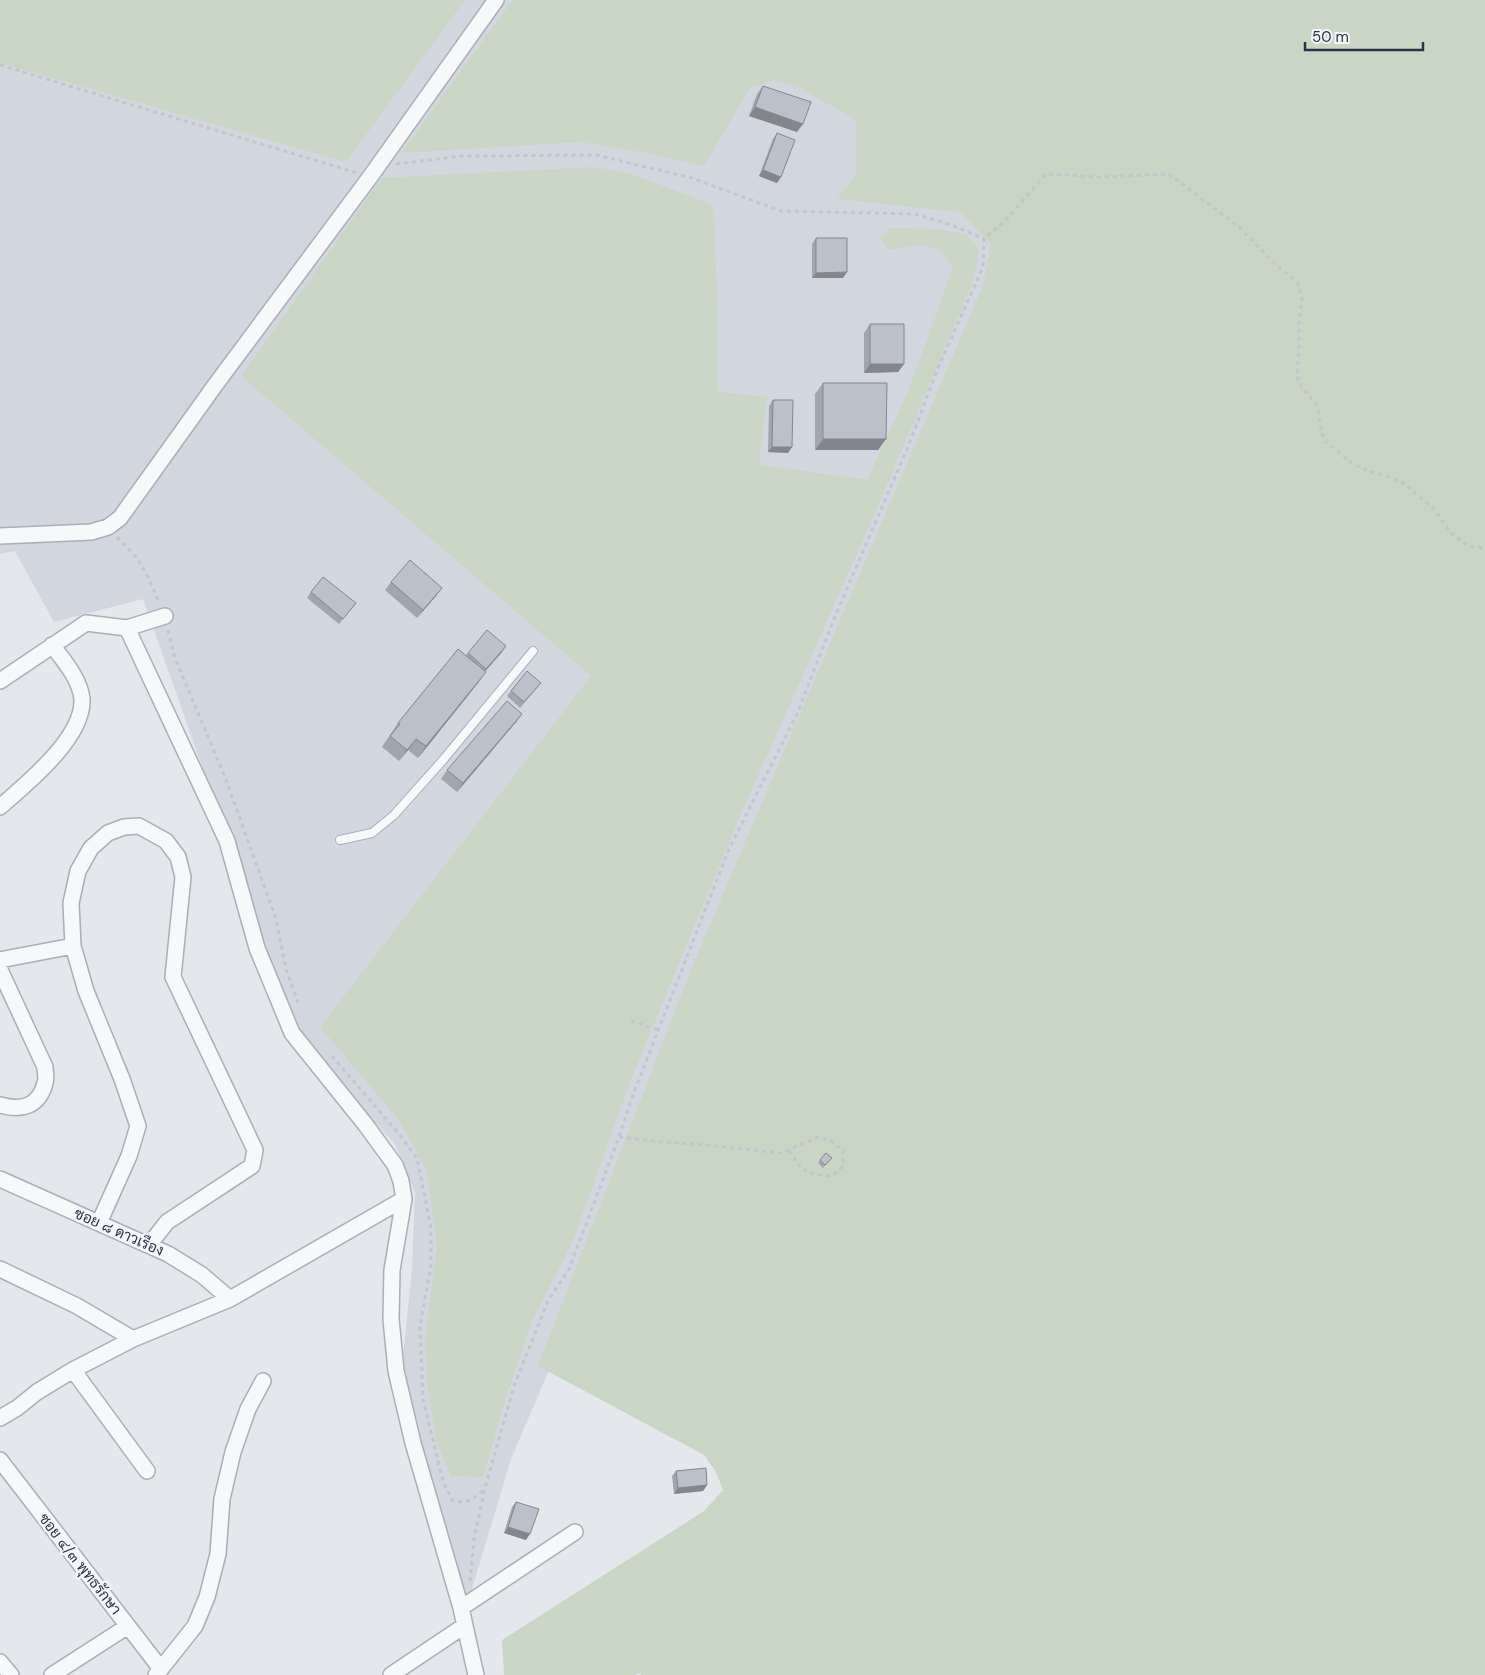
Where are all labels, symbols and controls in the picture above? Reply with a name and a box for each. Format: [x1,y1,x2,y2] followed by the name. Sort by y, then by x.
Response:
[1305,20,1422,52] scale bar
[1312,27,1349,47] text: 50 m
[71,1203,167,1261] street label: ซอย ๘ ดาวเรือง
[33,1509,126,1619] street label: ซอย ๔/๓ พุทธรักษา

